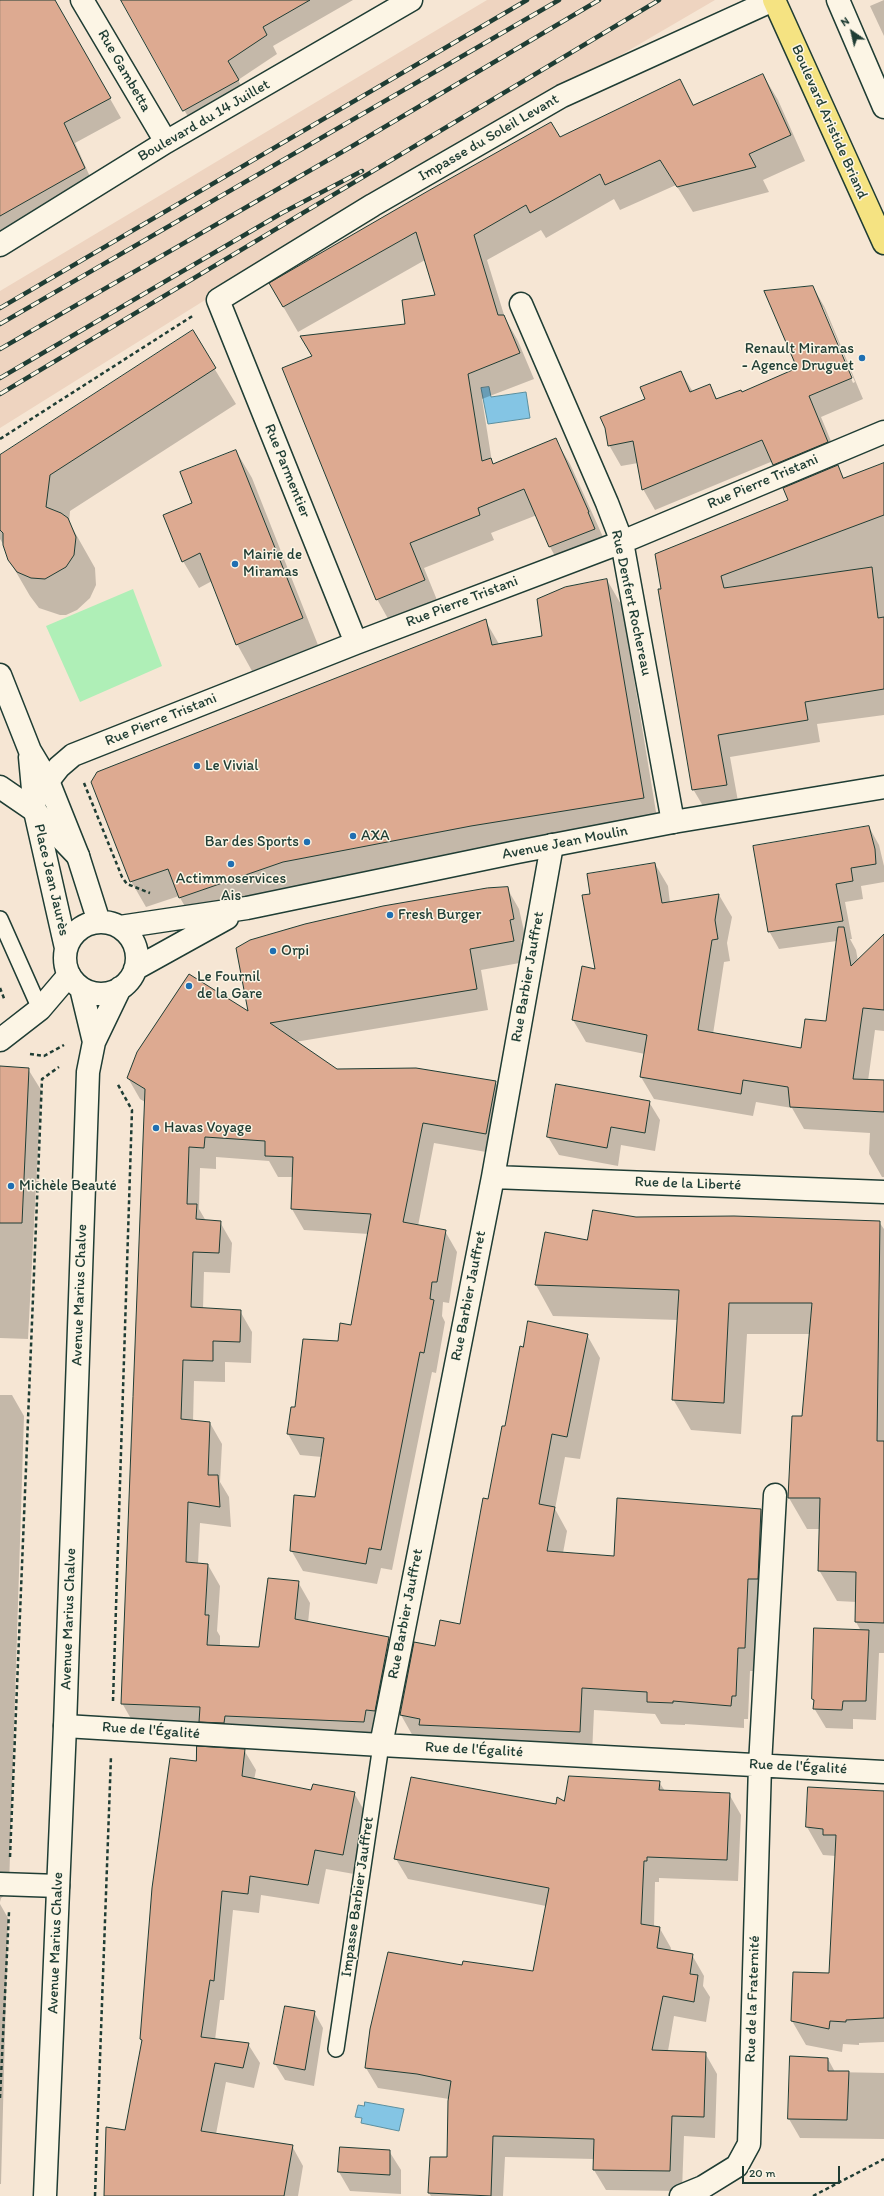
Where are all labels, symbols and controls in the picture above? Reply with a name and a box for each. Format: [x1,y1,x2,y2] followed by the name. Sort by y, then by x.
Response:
[832,12,872,52] north arrow
[838,14,852,29] text: N
[93,27,155,115] street label: Rue Gambetta
[787,42,871,202] street label: Boulevard Aristide Briand
[135,76,273,166] street label: Boulevard du 14 Juillet
[416,90,562,186] street label: Impasse du Soleil Levant
[742,340,854,375] place label: Renault Miramas - Agence Druguet
[857,353,867,363] marker: Renault Miramas - Agence Druguet
[260,421,314,521] street label: Rue Parmentier
[705,451,821,513] street label: Rue Pierre Tristani
[607,528,655,678] street label: Rue Denfert Rochereau
[243,546,302,581] place label: Mairie de Miramas
[230,559,240,569] marker: Mairie de Miramas
[403,572,521,632] street label: Rue Pierre Tristani
[103,689,219,751] street label: Rue Pierre Tristani
[205,757,259,775] place label: Le Vivial
[192,761,202,771] marker: Le Vivial
[29,822,73,938] street label: Place Jean Jaurès
[501,822,629,864] street label: Avenue Jean Moulin
[361,827,390,845] place label: AXA
[348,831,358,841] marker: AXA
[205,833,299,851] place label: Bar des Sports
[302,837,312,847] marker: Bar des Sports
[226,859,236,869] marker: Actimmoservices Ais
[176,870,286,905] place label: Actimmoservices Ais
[398,906,481,924] place label: Fresh Burger
[385,910,395,920] marker: Fresh Burger
[508,910,548,1044] street label: Rue Barbier Jauffret
[281,942,309,960] place label: Orpi
[268,946,278,956] marker: Orpi
[197,968,262,1003] place label: Le Fournil de la Gare
[184,981,194,991] marker: Le Fournil de la Gare
[164,1119,252,1137] place label: Havas Voyage
[151,1123,161,1133] marker: Havas Voyage
[634,1173,742,1195] street label: Rue de la Liberté
[19,1177,117,1195] place label: Michèle Beauté
[6,1181,16,1191] marker: Michèle Beauté
[69,1224,91,1366] street label: Avenue Marius Chalve
[448,1229,490,1363] street label: Rue Barbier Jauffret
[385,1547,427,1681] street label: Rue Barbier Jauffret
[58,1548,80,1690] street label: Avenue Marius Chalve
[101,1719,201,1743] street label: Rue de l'Égalité
[424,1738,524,1762] street label: Rue de l'Égalité
[748,1755,848,1779] street label: Rue de l'Égalité
[338,1816,378,1978] street label: Impasse Barbier Jauffret
[45,1872,67,2014] street label: Avenue Marius Chalve
[742,1935,764,2063] street label: Rue de la Fraternité
[744,2158,842,2184] scale bar
[749,2166,776,2180] text: 20 m

